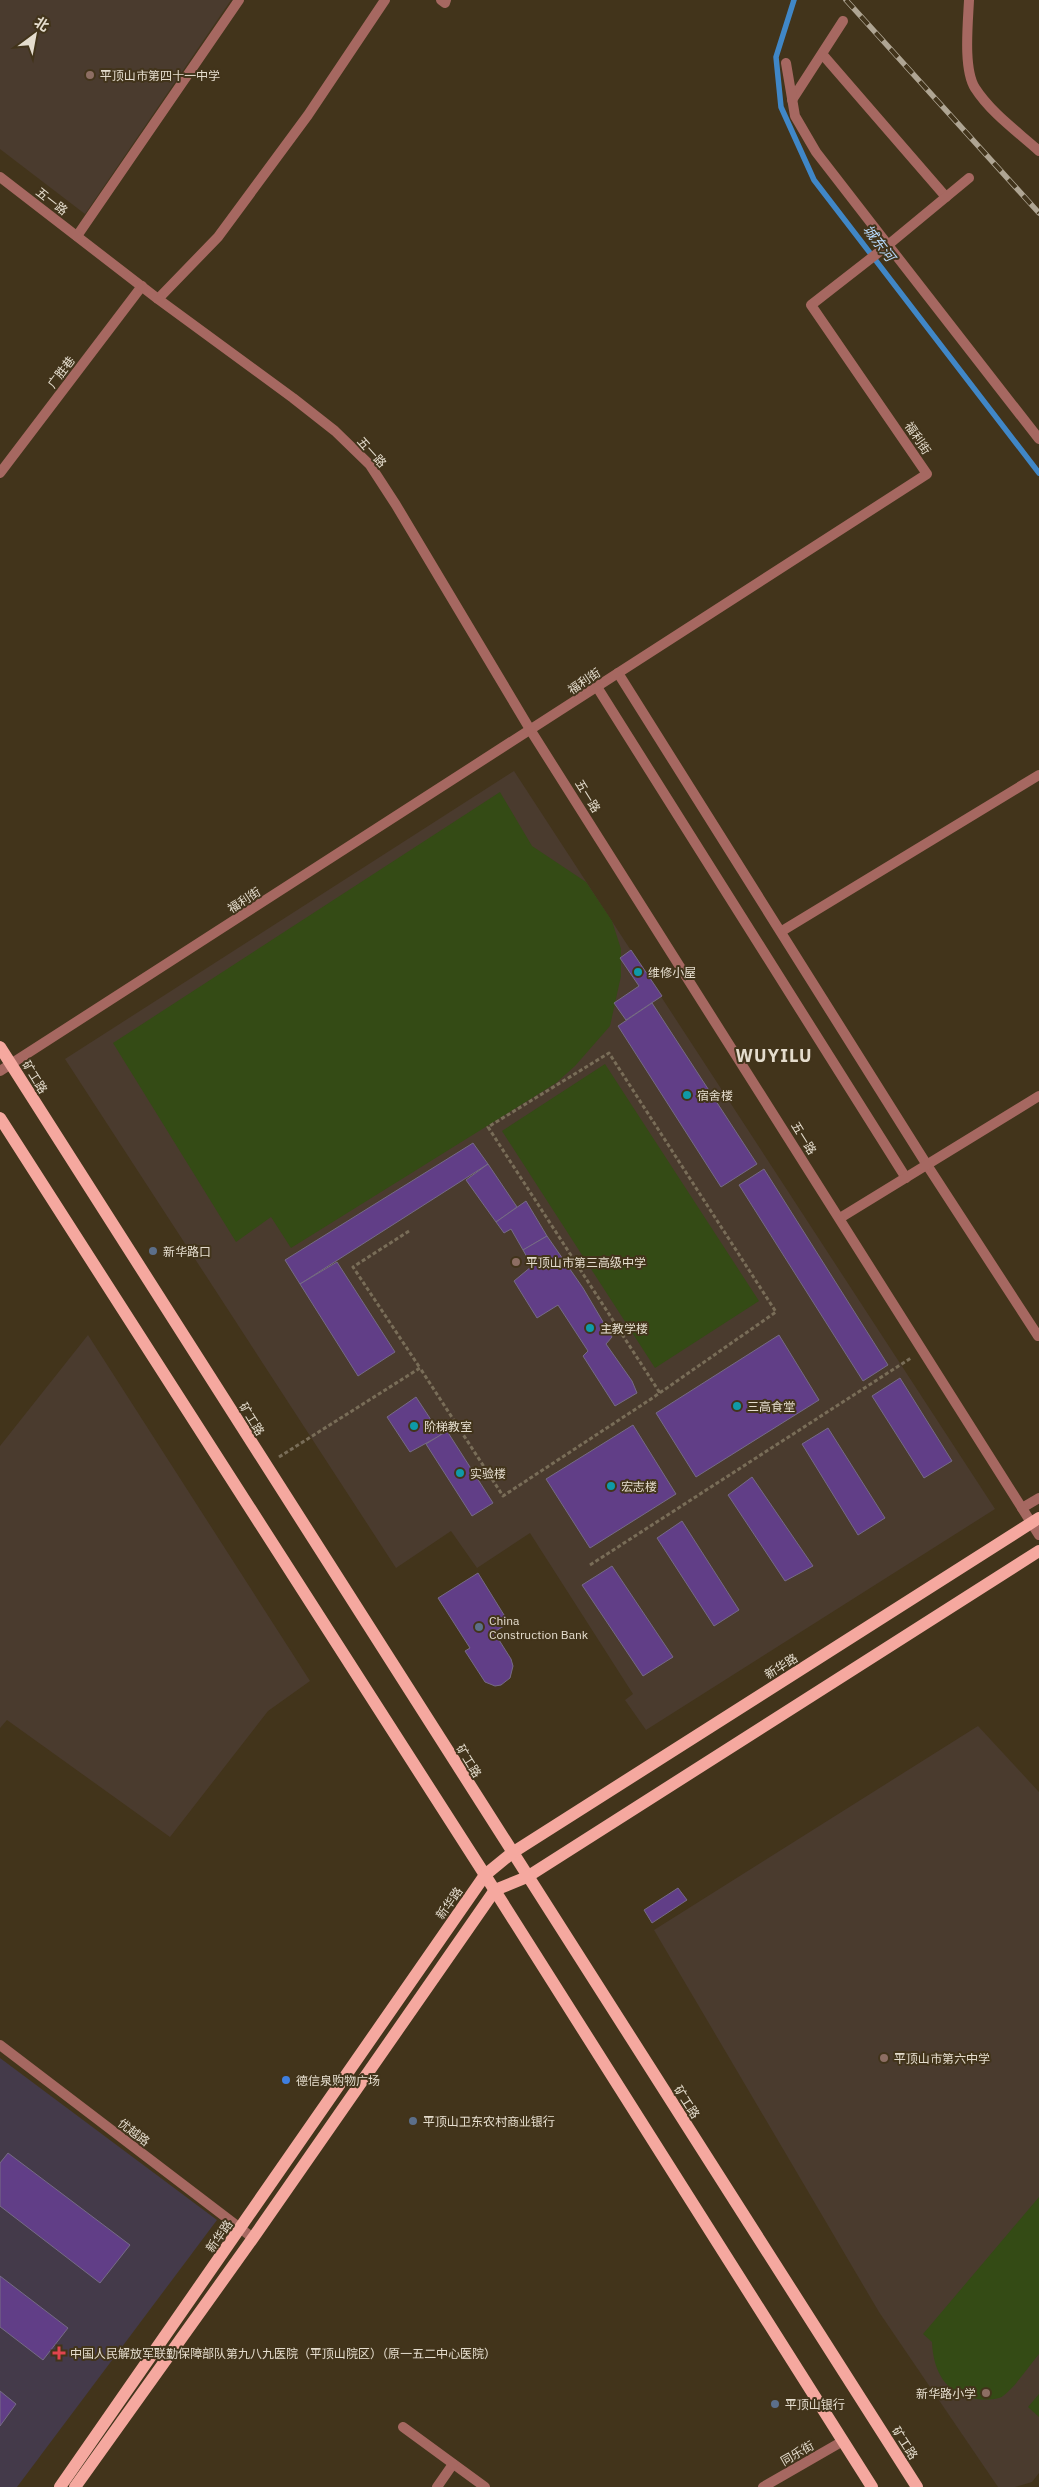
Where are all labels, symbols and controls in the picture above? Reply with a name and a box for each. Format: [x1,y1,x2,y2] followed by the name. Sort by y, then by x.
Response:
[10,10,60,60] north arrow
[31,13,53,35] text: 北
[100,68,220,83] place label: 平顶山市第四十一中学
[84,69,96,81] marker: 平顶山市第四十一中学
[33,184,71,218] street label: 五一路
[859,221,901,267] water label: 城东河
[44,353,78,391] street label: 广胜巷
[902,419,934,457] street label: 福利街
[354,434,390,470] street label: 五一路
[565,665,603,697] street label: 福利街
[572,777,604,815] street label: 五一路
[225,884,263,916] street label: 福利街
[648,965,696,980] place label: 维修小屋
[632,966,644,978] marker: 维修小屋
[736,1044,812,1067] district label: WUYILU
[19,1058,51,1096] street label: 矿工路
[697,1088,733,1103] place label: 宿舍楼
[681,1089,693,1101] marker: 宿舍楼
[788,1119,820,1157] street label: 五一路
[163,1244,211,1259] place label: 新华路口
[147,1245,159,1257] marker: 新华路口
[526,1255,646,1270] place label: 平顶山市第三高级中学
[510,1256,522,1268] marker: 平顶山市第三高级中学
[600,1321,648,1336] place label: 主教学楼
[584,1322,596,1334] marker: 主教学楼
[747,1399,795,1414] place label: 三高食堂
[236,1400,268,1438] street label: 矿工路
[731,1400,743,1412] marker: 三高食堂
[424,1419,472,1434] place label: 阶梯教室
[408,1420,420,1432] marker: 阶梯教室
[470,1466,506,1481] place label: 实验楼
[454,1467,466,1479] marker: 实验楼
[621,1479,657,1494] place label: 宏志楼
[605,1480,617,1492] marker: 宏志楼
[489,1613,589,1642] place label: China Construction Bank
[473,1621,485,1633] marker: China Construction Bank
[762,1650,800,1682] street label: 新华路
[453,1742,485,1780] street label: 矿工路
[433,1884,465,1922] street label: 新华路
[894,2051,990,2066] place label: 平顶山市第六中学
[878,2052,890,2064] marker: 平顶山市第六中学
[296,2073,380,2088] place label: 德信泉购物广场
[280,2074,292,2086] marker: 德信泉购物广场
[671,2083,703,2121] street label: 矿工路
[423,2114,555,2129] place label: 平顶山卫东农村商业银行
[115,2115,153,2149] street label: 优越路
[407,2115,419,2127] marker: 平顶山卫东农村商业银行
[203,2217,235,2255] street label: 新华路
[52,2346,66,2360] marker: 中国人民解放军联勤保障部队第九八九医院（平顶山院区）（原一五二中心医院）
[70,2346,496,2361] place label: 中国人民解放军联勤保障部队第九八九医院（平顶山院区）（原一五二中心医院）
[916,2386,976,2401] place label: 新华路小学
[980,2387,992,2399] marker: 新华路小学
[785,2397,845,2412] place label: 平顶山银行
[769,2398,781,2410] marker: 平顶山银行
[889,2424,921,2462] street label: 矿工路
[778,2438,816,2468] street label: 同乐街

